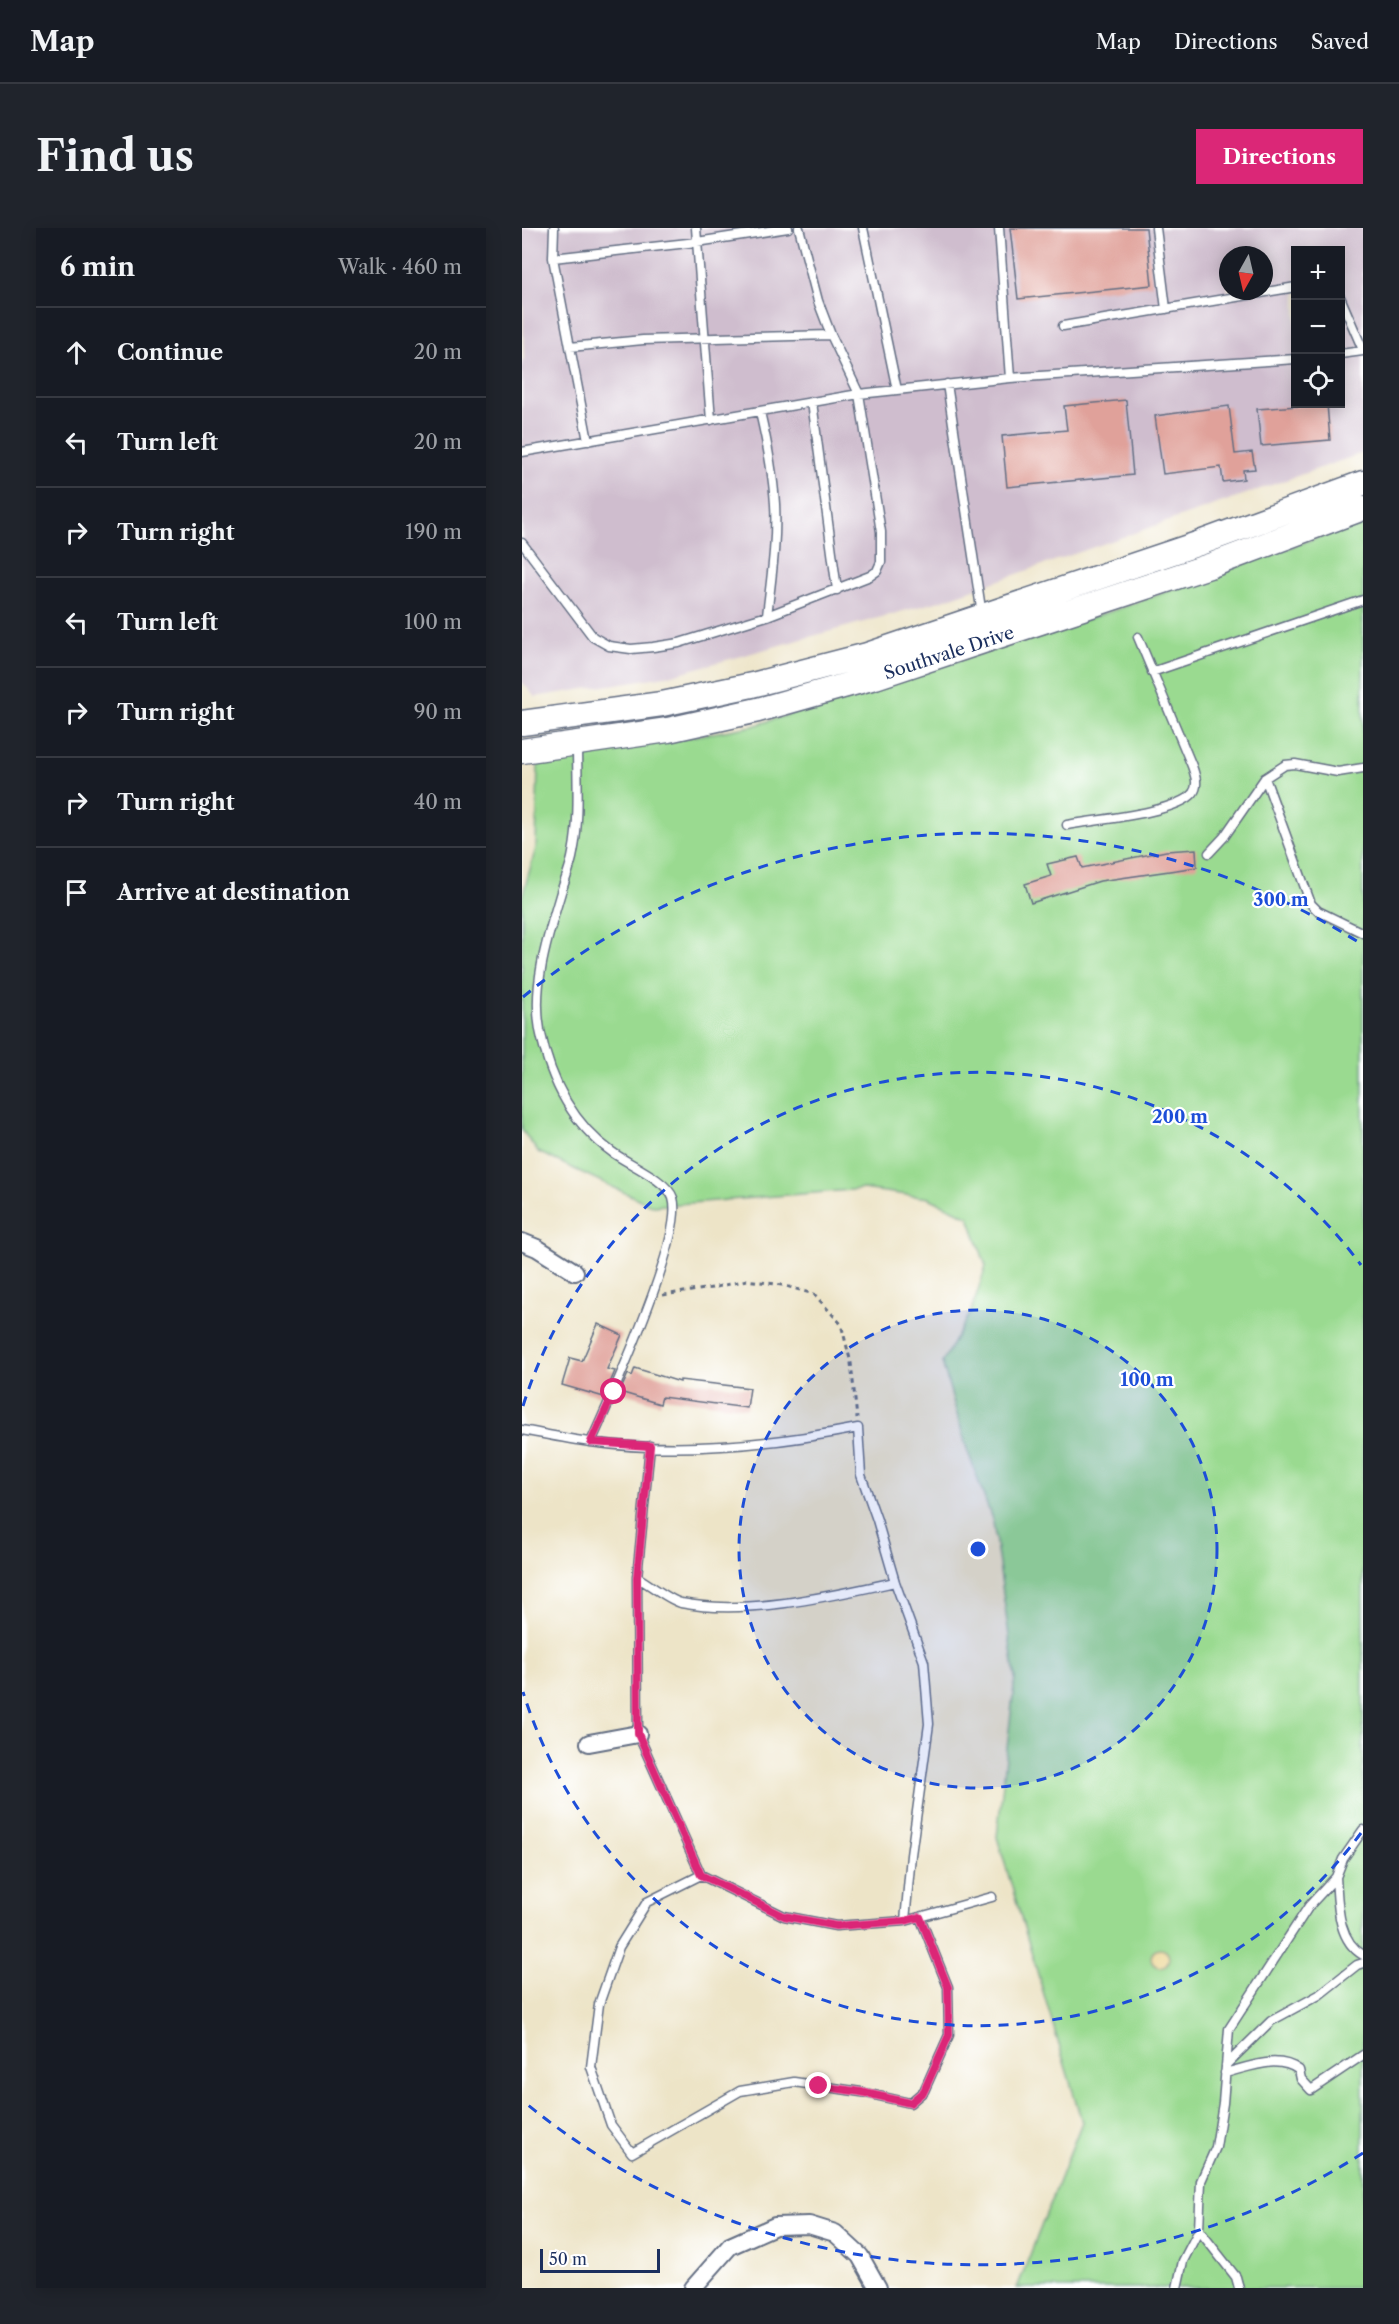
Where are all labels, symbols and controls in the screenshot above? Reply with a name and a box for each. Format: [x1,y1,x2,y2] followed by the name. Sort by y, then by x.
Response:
[30,24,94,58] text: Map
[1096,29,1141,54] text: Map
[1174,29,1278,54] text: Directions
[1311,29,1369,54] text: Saved
[1196,129,1363,184] button: Directions
[36,130,194,182] text: Find us
[1219,246,1273,300] north arrow
[1291,246,1345,408] map controls
[1291,246,1345,300] button: +
[60,251,135,283] text: 6 min
[338,255,462,279] text: Walk · 460 m
[1291,300,1345,354] button: −
[60,336,93,369] icon: ahead
[117,339,223,366] text: Continue
[414,340,462,364] text: 20 m
[1291,354,1345,408] button: locate
[60,426,93,459] icon: left
[117,429,218,456] text: Turn left
[414,430,462,454] text: 20 m
[60,516,93,549] icon: right
[117,519,235,546] text: Turn right
[405,520,462,544] text: 190 m
[60,606,93,639] icon: left
[117,609,218,636] text: Turn left
[404,610,462,634] text: 100 m
[881,622,1017,684] street label: Southvale Drive
[60,696,93,729] icon: right
[117,699,235,726] text: Turn right
[414,700,462,724] text: 90 m
[60,786,93,819] icon: right
[117,789,235,816] text: Turn right
[414,790,462,814] text: 40 m
[60,876,93,909] icon: arrive
[117,879,350,906] text: Arrive at destination
[1253,889,1309,911] text: 300 m
[1152,1106,1208,1128] text: 200 m
[1120,1369,1174,1391] text: 100 m
[600,1378,626,1404] route start
[968,1539,988,1559] centre of rings
[805,2072,831,2098] route end
[540,2246,660,2274] scale bar
[549,2249,587,2269] text: 50 m

